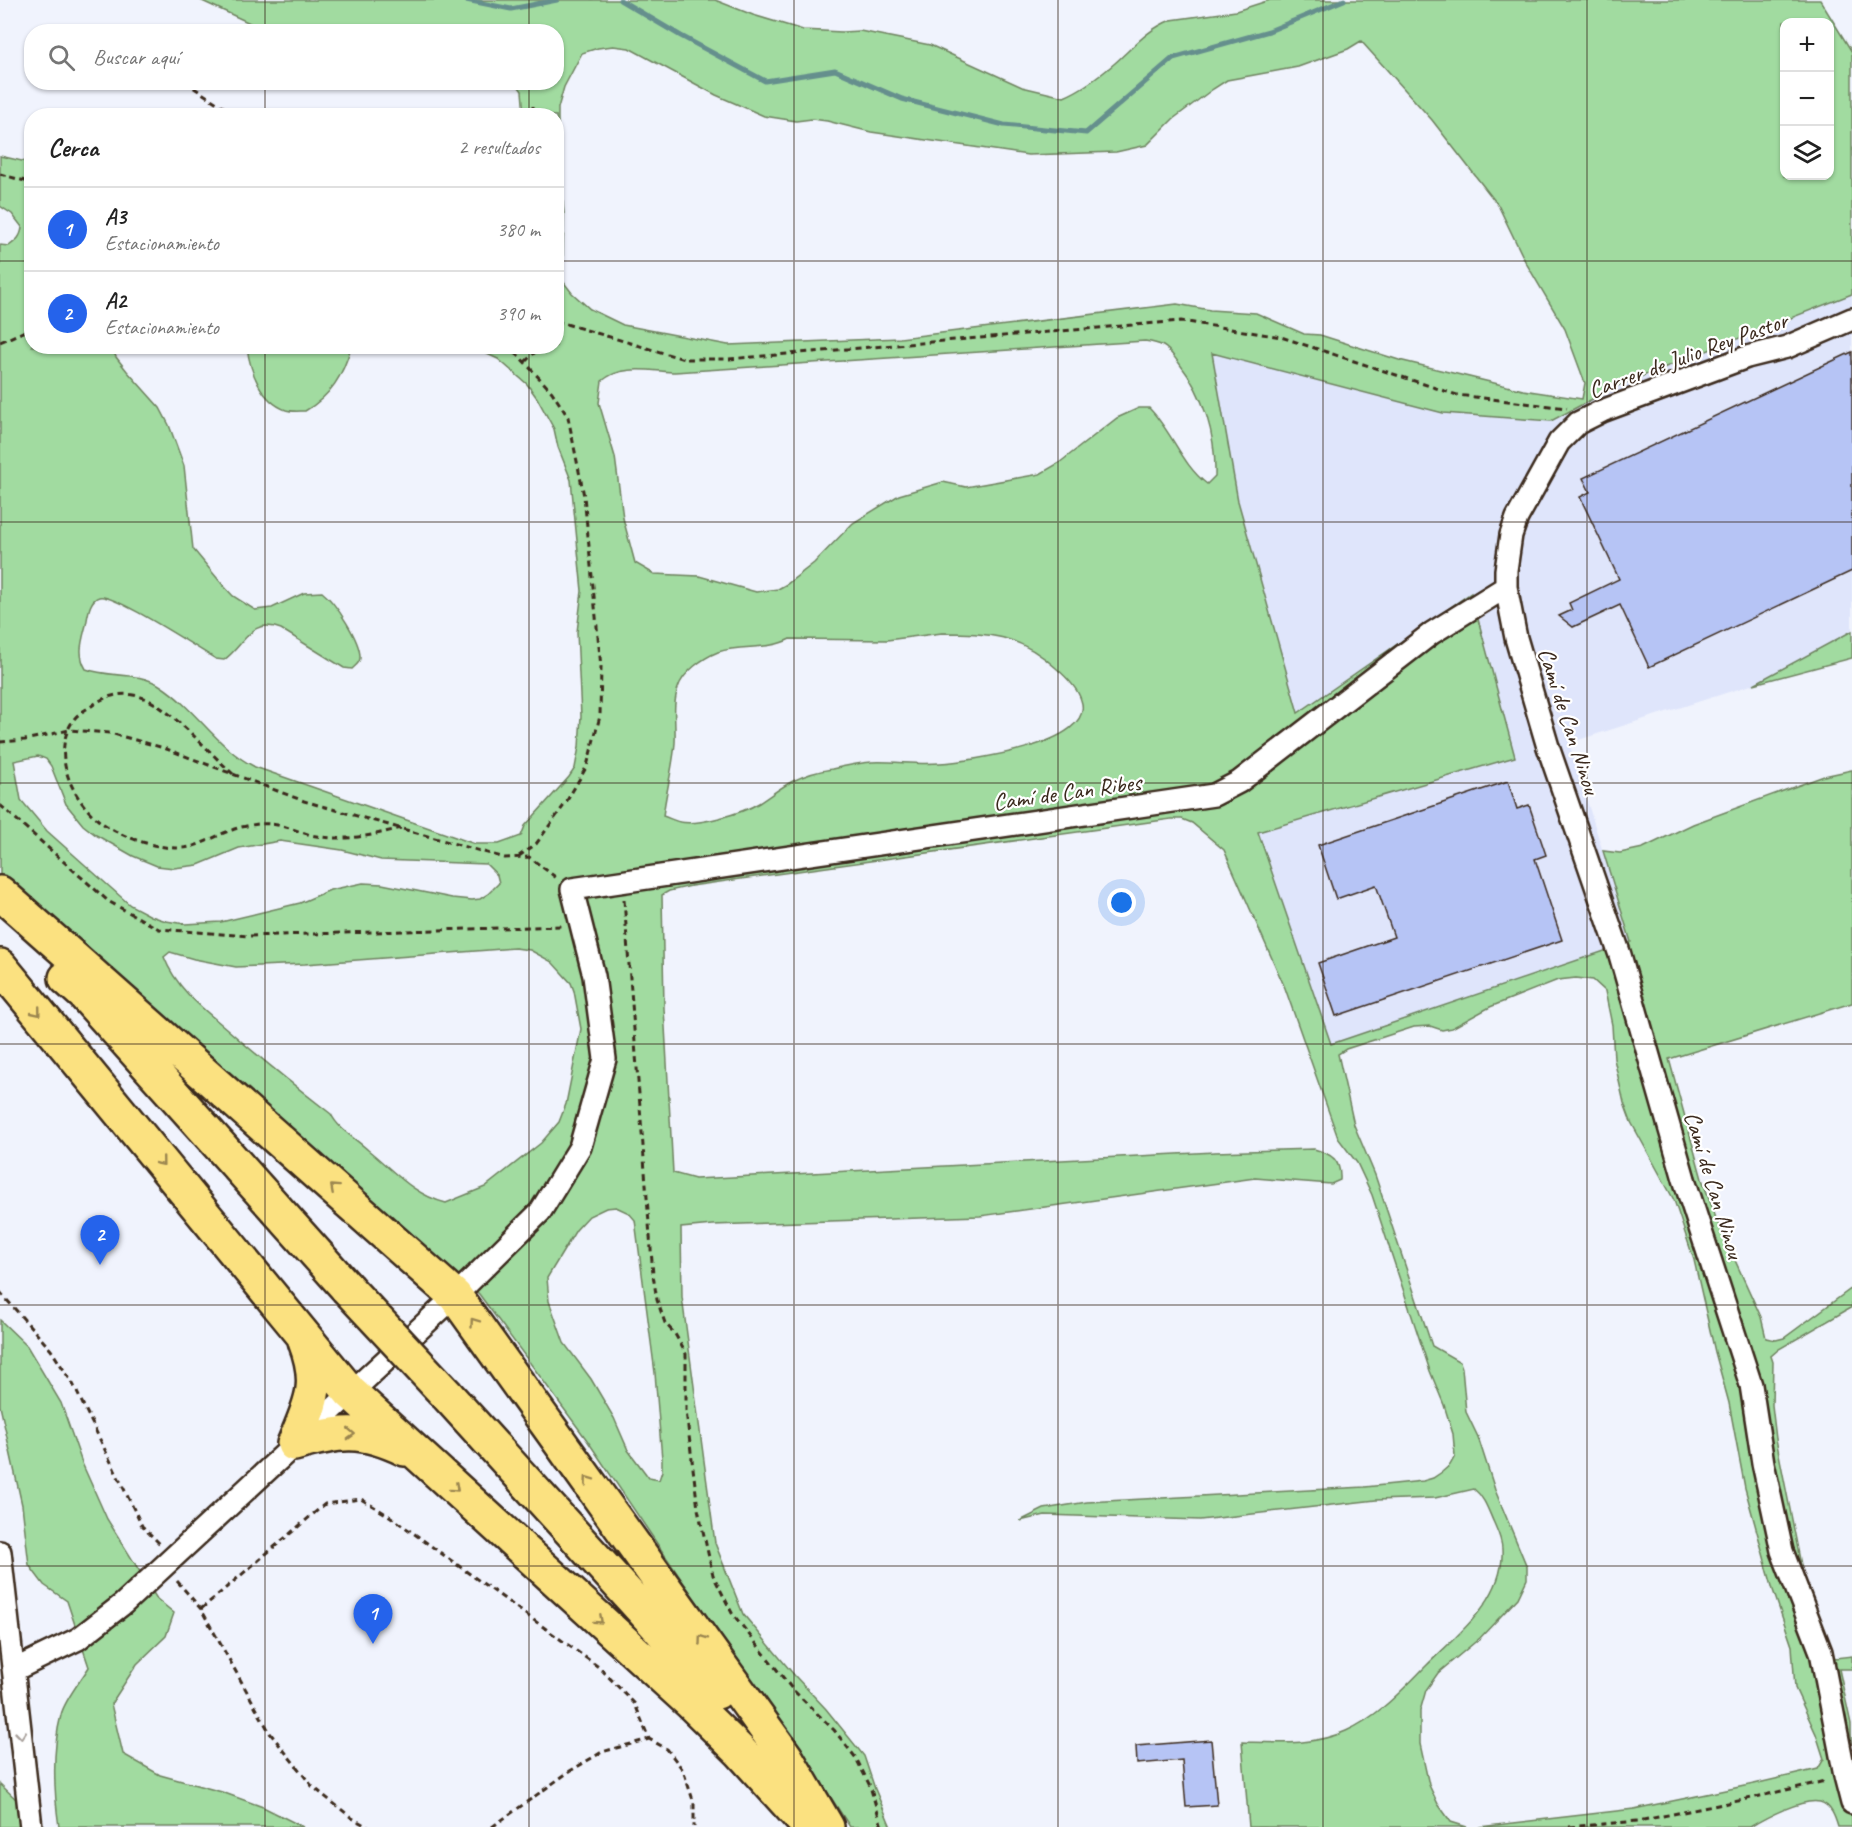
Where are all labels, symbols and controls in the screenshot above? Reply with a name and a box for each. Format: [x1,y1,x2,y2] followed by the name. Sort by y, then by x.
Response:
[1780,18,1834,180] map controls
[1780,18,1834,72] button: +
[24,24,564,90] search box
[45,41,78,74] icon: search
[93,43,179,71] text: Buscar aquí
[1780,72,1834,126] button: −
[1780,126,1834,180] button: layers
[48,131,98,164] text: Cerca
[458,135,540,160] text: 2 resultados
[105,203,126,231] text: A3
[63,217,72,242] text: 1
[497,217,540,242] text: 380 m
[105,231,219,256] text: Estacionamiento
[105,287,126,315] text: A2
[63,301,72,326] text: 2
[497,301,540,326] text: 390 m
[1584,304,1794,405] street label: Carrer de Julio Rey Pastor
[105,315,219,340] text: Estacionamiento
[1531,644,1607,800] street label: Camí de Can Ninou
[991,766,1146,817] street label: Camí de Can Ribes
[1107,888,1136,917] your location
[30,1005,41,1016] one-way arrow
[1677,1108,1751,1264] street label: Camí de Can Ninou
[154,1155,165,1166] one-way arrow
[330,1184,340,1195] one-way arrow
[80,1216,120,1265] pin: 2
[470,1318,481,1329] one-way arrow
[347,1428,356,1441] one-way arrow
[584,1476,595,1487] one-way arrow
[449,1481,459,1492] one-way arrow
[354,1594,392,1644] pin: 1
[592,1613,603,1624] one-way arrow
[698,1634,709,1645] one-way arrow
[14,1730,27,1739] one-way arrow

